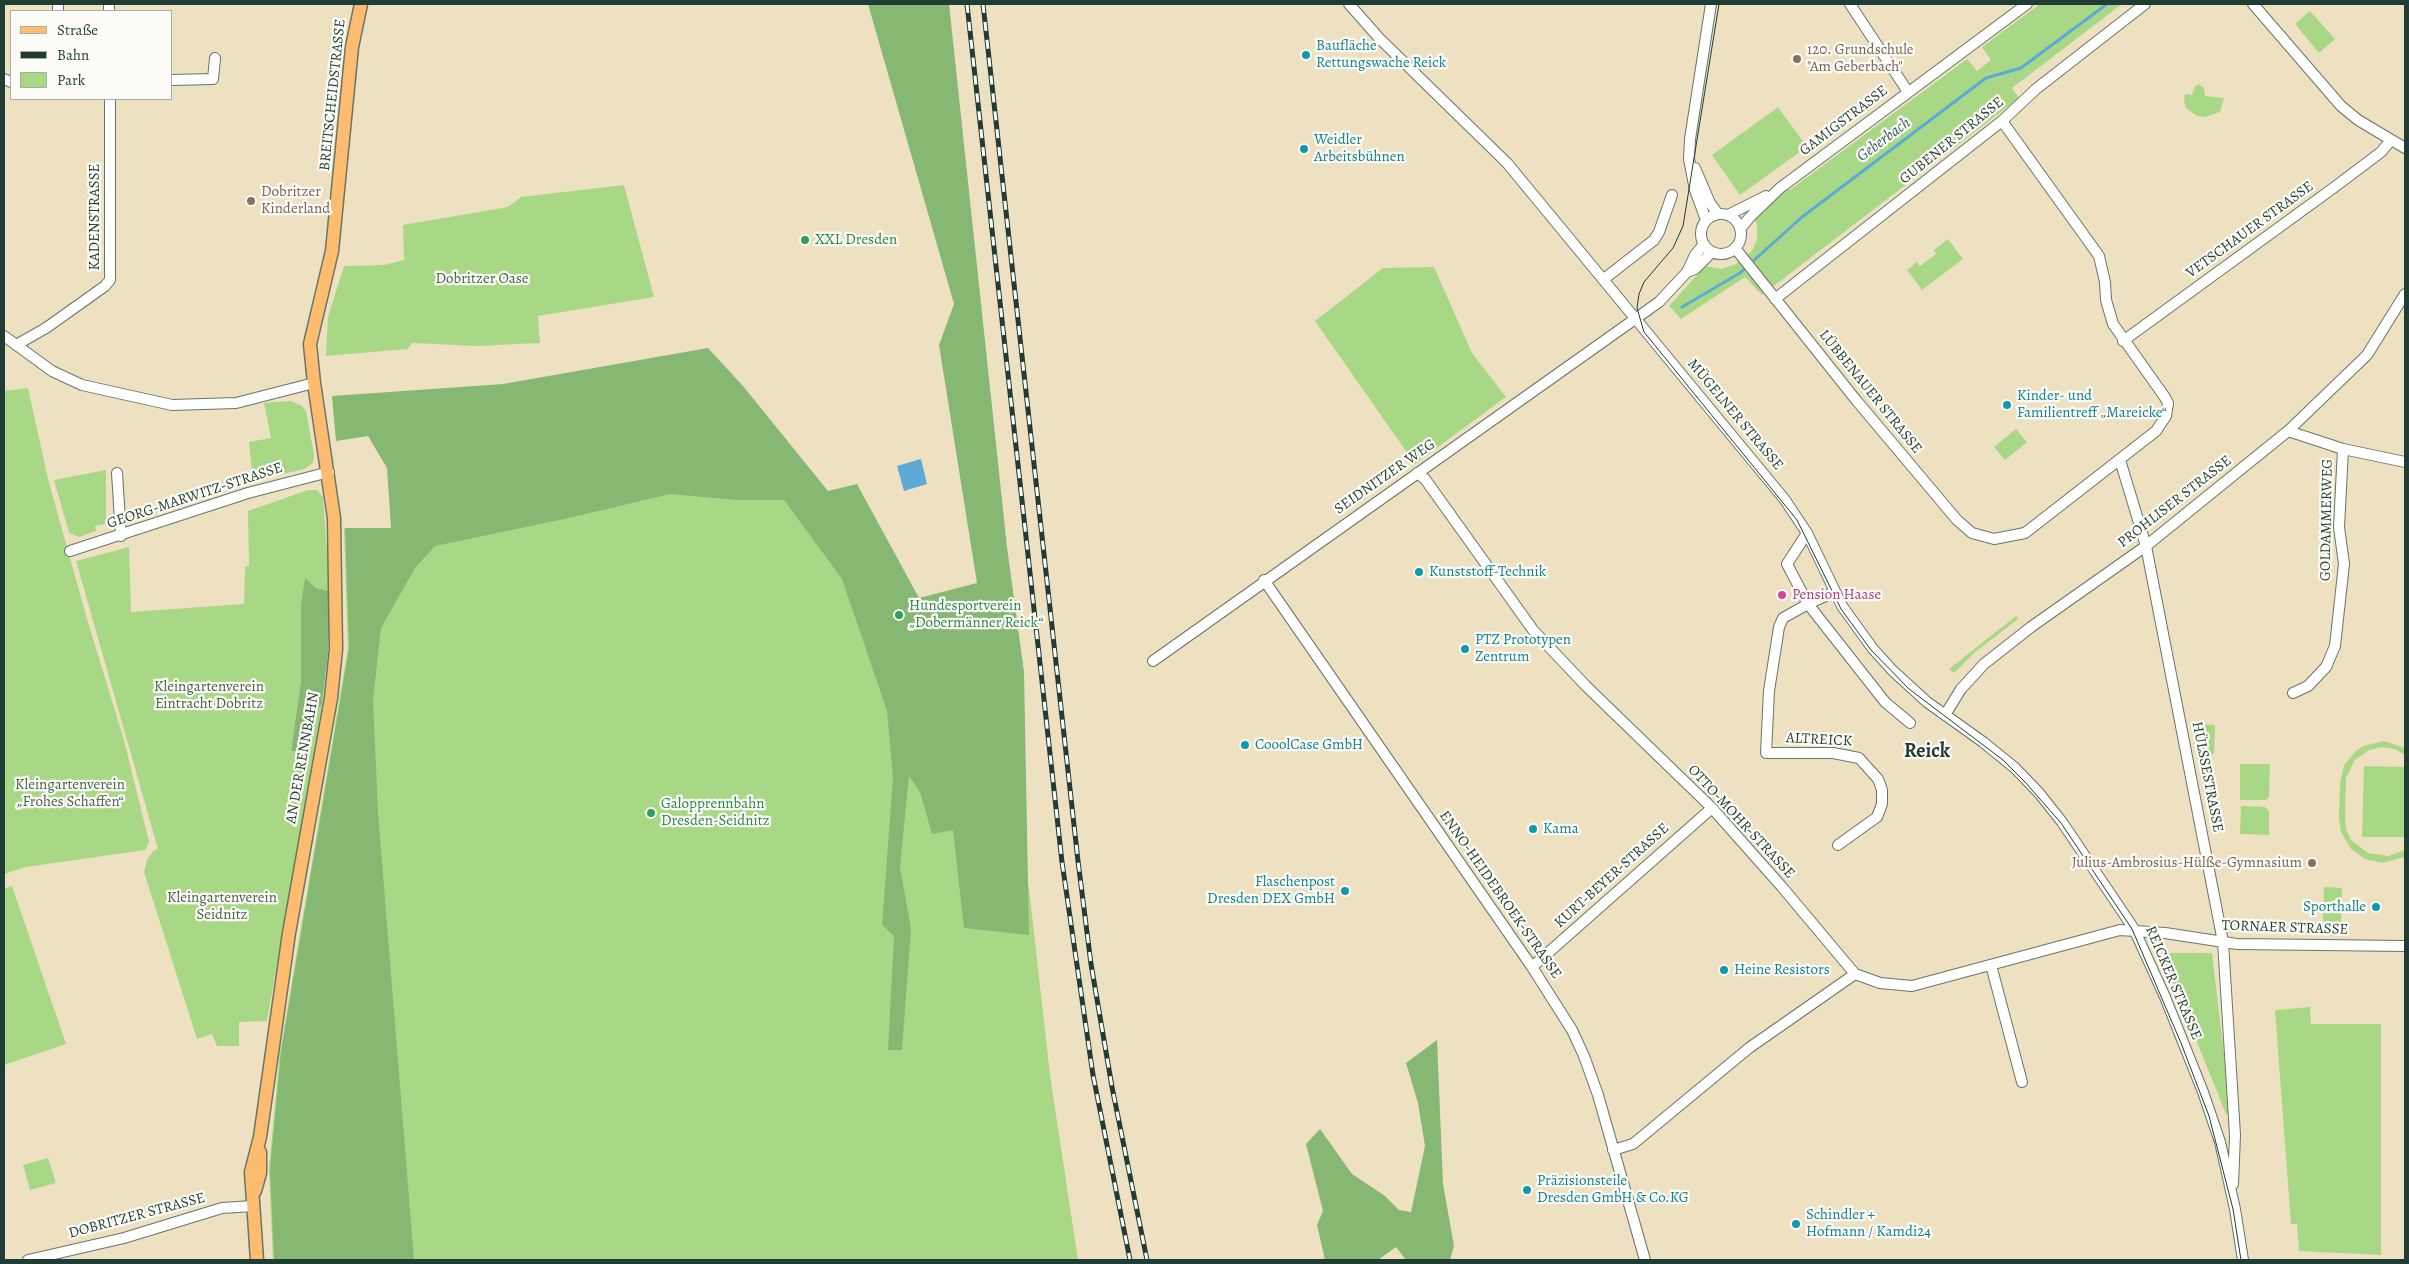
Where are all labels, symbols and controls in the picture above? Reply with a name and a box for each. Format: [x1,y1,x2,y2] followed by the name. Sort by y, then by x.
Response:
[10,10,172,100] legend
[316,18,350,172] street label: BREITSCHEIDSTRASSE
[57,20,98,40] text: Straße
[1316,37,1446,72] place label: Baufläche Rettungswache Reick
[1807,41,1914,76] place label: 120. Grundschule "Am Geberbach"
[57,45,89,65] text: Bahn
[1300,49,1312,61] marker: Baufläche Rettungswache Reick
[1791,53,1803,65] marker: 120. Grundschule "Am Geberbach"
[57,70,85,90] text: Park
[1796,82,1892,160] street label: GAMIGSTRASSE
[1896,94,2008,188] street label: GUBENER STRASSE
[1853,114,1915,166] water label: Geberbach
[1314,131,1405,166] place label: Weidler Arbeitsbühnen
[1298,143,1310,155] marker: Weidler Arbeitsbühnen
[86,164,104,270] street label: KADENSTRASSE
[2183,178,2317,282] street label: VETSCHAUER STRASSE
[261,183,330,218] place label: Dobritzer Kinderland
[245,195,257,207] marker: Dobritzer Kinderland
[815,231,897,249] place label: XXL Dresden
[799,234,811,246] marker: XXL Dresden
[435,270,529,288] park label: Dobritzer Oase
[1815,327,1925,457] street label: LÜBBENAUER STRASSE
[1683,356,1787,474] street label: MÜGELNER STRASSE
[2017,387,2167,422] place label: Kinder- und Familientreff „Mareicke“
[2001,399,2013,411] marker: Kinder- und Familientreff „Mareicke“
[1331,436,1439,518] street label: SEIDNITZER WEG
[2115,452,2235,552] street label: PROHLISER STRASSE
[105,459,285,533] street label: GEORG-MARWITZ-STRASSE
[2317,459,2337,581] street label: GOLDAMMERWEG
[1429,563,1546,581] place label: Kunststoff-Technik
[1413,566,1425,578] marker: Kunststoff-Technik
[1792,586,1881,604] place label: Pension Haase
[1776,589,1788,601] marker: Pension Haase
[909,597,1043,632] place label: Hundesportverein „Dobermänner Reick“
[893,609,905,621] marker: Hundesportverein „Dobermänner Reick“
[1475,631,1571,666] place label: PTZ Prototypen Zentrum
[1459,643,1471,655] marker: PTZ Prototypen Zentrum
[154,678,264,713] park label: Kleingartenverein Eintracht Dobritz
[283,691,323,825] street label: AN DER RENNBAHN
[2187,720,2227,834] street label: HÜLSSESTRASSE
[1785,729,1853,751] street label: ALTREICK
[1255,736,1363,754] place label: CooolCase GmbH
[1239,739,1251,751] marker: CooolCase GmbH
[1904,740,1950,764] district label: Reick
[1684,761,1798,883] street label: OTTO-MOHR-STRASSE
[15,776,125,811] park label: Kleingartenverein „Frohes Schaffen“
[661,795,770,830] place label: Galopprennbahn Dresden-Seidnitz
[645,807,657,819] marker: Galopprennbahn Dresden-Seidnitz
[1435,807,1565,983] street label: ENNO-HEIDEBROEK-STRASSE
[1543,820,1579,838] place label: Kama
[1551,820,1673,932] street label: KURT-BEYER-STRASSE
[1527,823,1539,835] marker: Kama
[2072,854,2302,872] place label: Julius-Ambrosius-Hülße-Gymnasium
[2306,857,2318,869] marker: Julius-Ambrosius-Hülße-Gymnasium
[1207,873,1335,908] place label: Flaschenpost Dresden DEX GmbH
[1339,885,1351,897] marker: Flaschenpost Dresden DEX GmbH
[167,889,277,924] park label: Kleingartenverein Seidnitz
[2303,898,2366,916] place label: Sporthalle
[2370,901,2382,913] marker: Sporthalle
[2221,917,2349,939] street label: TORNAER STRASSE
[2141,923,2205,1043] street label: REICKER STRASSE
[1734,961,1830,979] place label: Heine Resistors
[1718,964,1730,976] marker: Heine Resistors
[1537,1172,1689,1207] place label: Präzisionsteile Dresden GmbH & Co.KG
[1521,1184,1533,1196] marker: Präzisionsteile Dresden GmbH & Co.KG
[67,1189,207,1243] street label: DOBRITZER STRASSE
[1806,1206,1931,1241] place label: Schindler + Hofmann / Kamdi24
[1790,1218,1802,1230] marker: Schindler + Hofmann / Kamdi24

